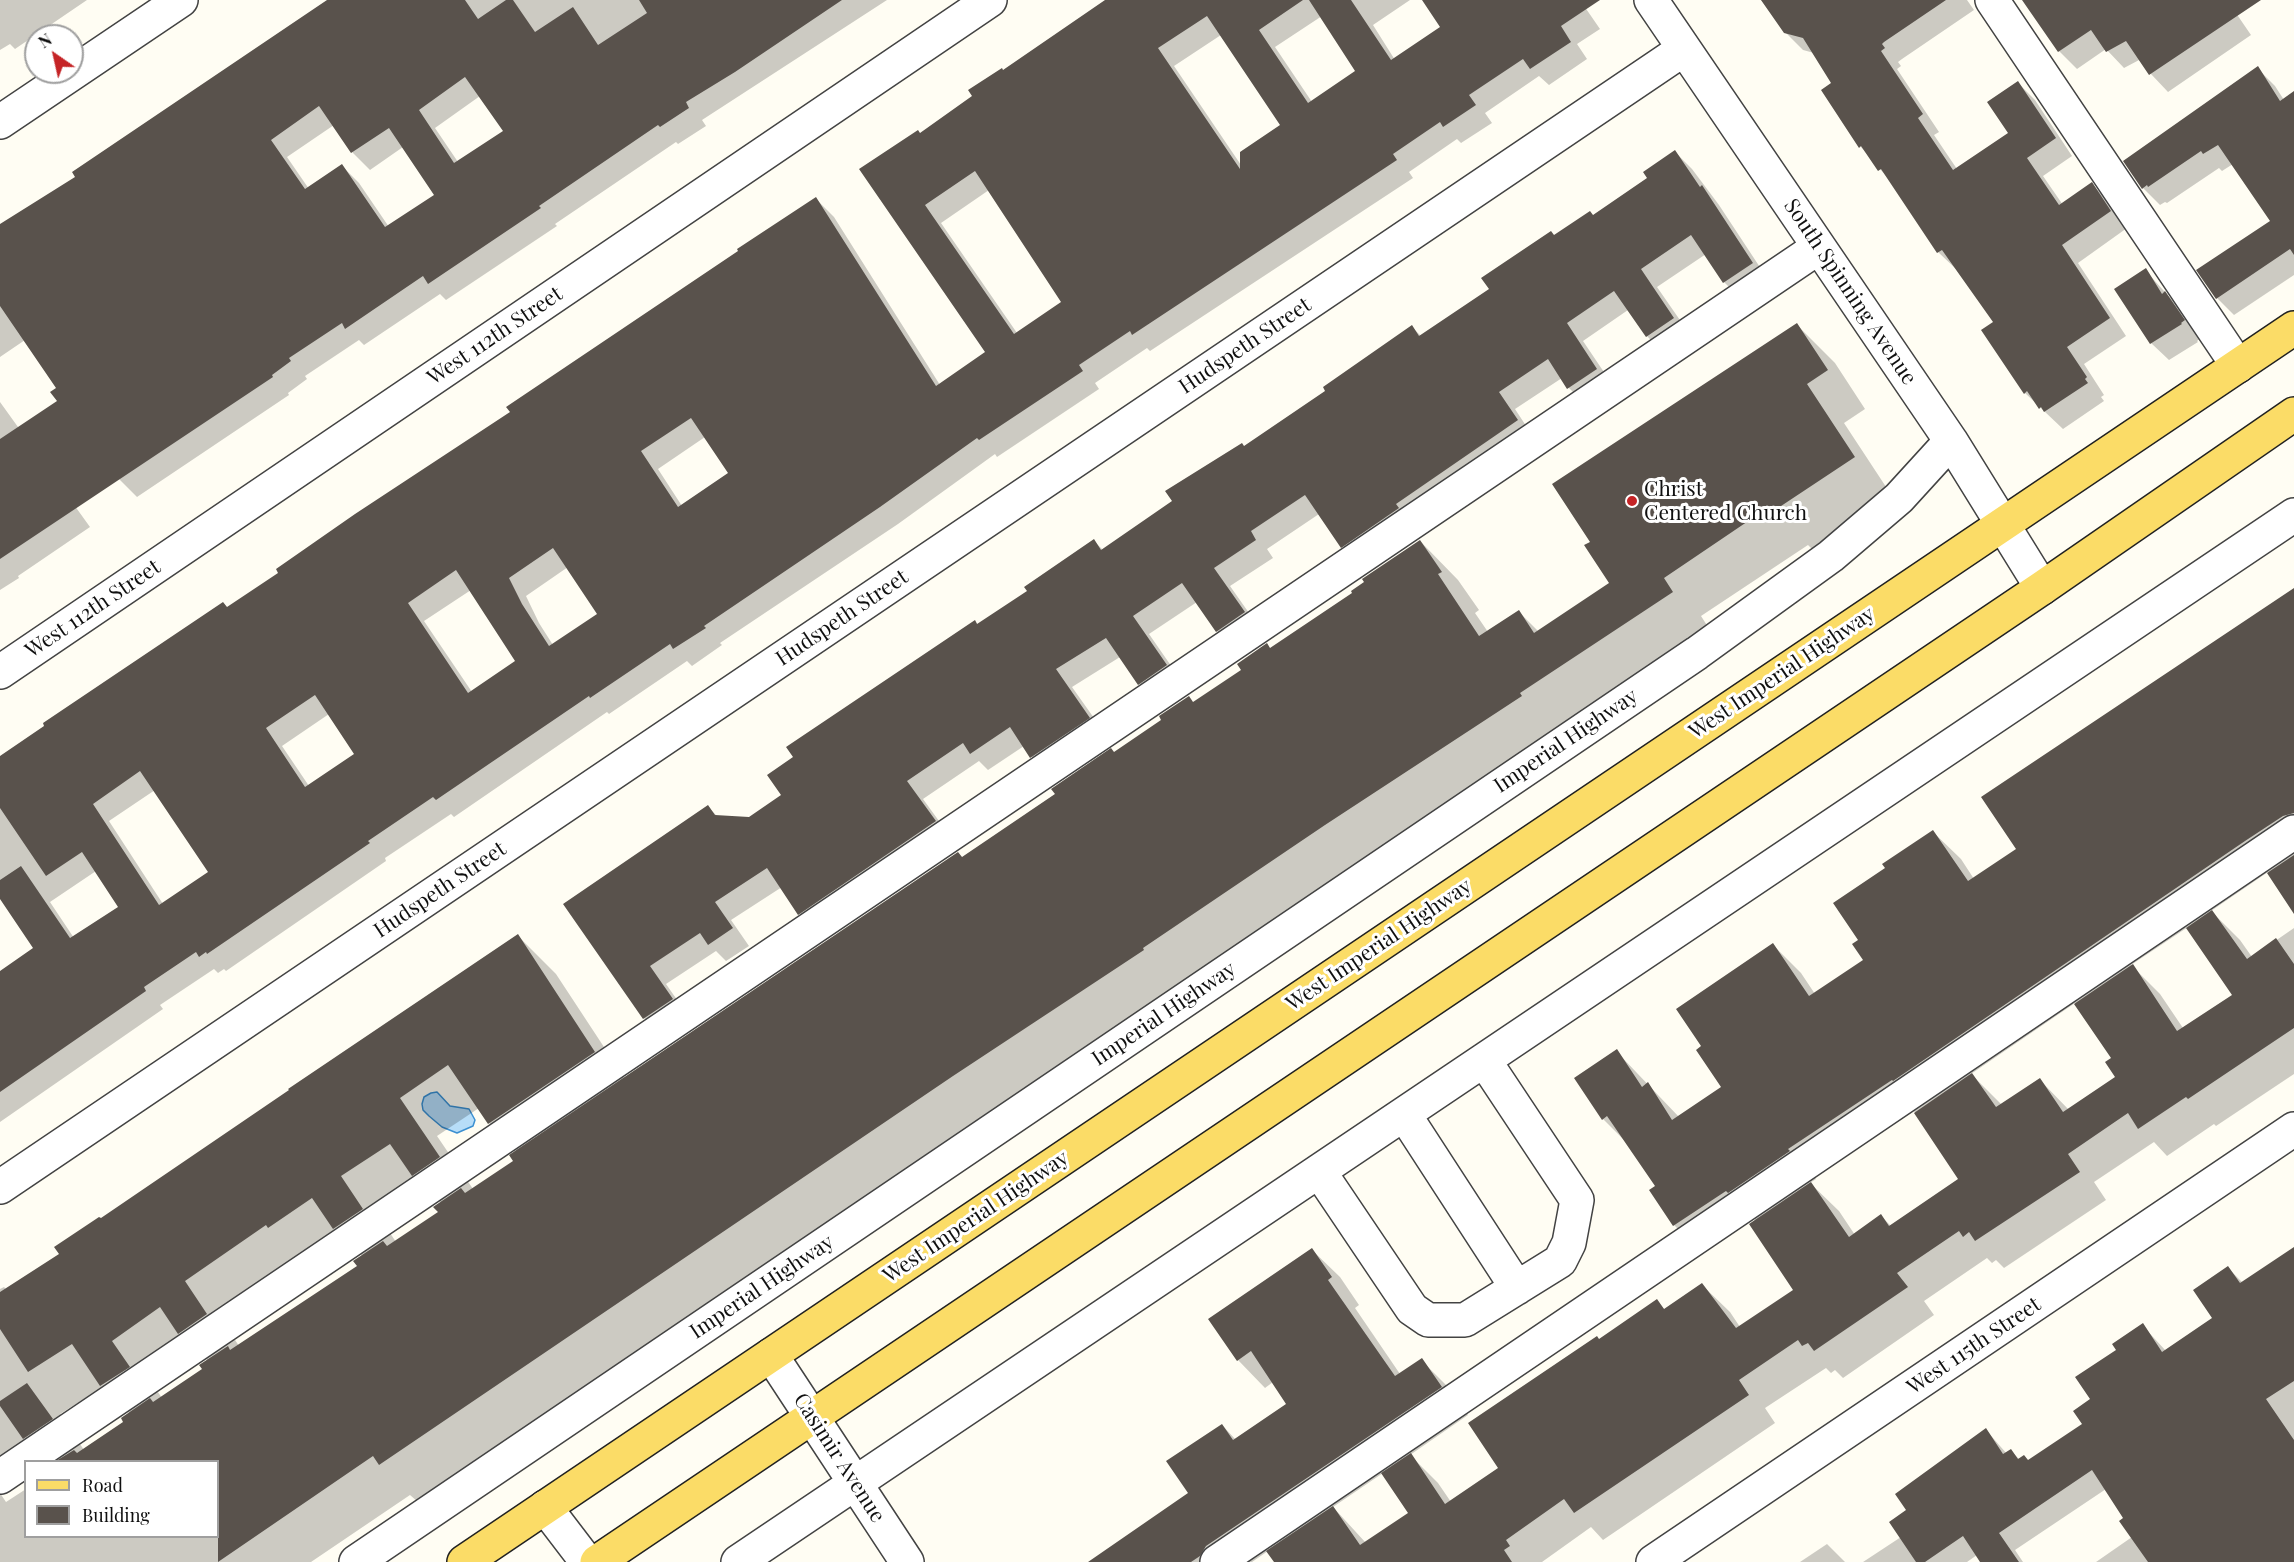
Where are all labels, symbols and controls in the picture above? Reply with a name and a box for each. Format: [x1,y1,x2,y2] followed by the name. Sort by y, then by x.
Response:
[24,24,84,84] north arrow
[34,28,55,52] text: N
[1778,194,1922,390] street label: South Spinning Avenue
[423,282,567,390] street label: West 112th Street
[1174,293,1316,399] street label: Hudspeth Street
[1644,476,1807,526] place label: Christ Centered Church
[1625,494,1639,508] marker: Christ Centered Church
[21,555,165,663] street label: West 112th Street
[771,565,913,671] street label: Hudspeth Street
[1684,602,1880,744] street label: West Imperial Highway
[1489,684,1643,798] street label: Imperial Highway
[369,837,511,943] street label: Hudspeth Street
[1281,874,1477,1016] street label: West Imperial Highway
[1087,957,1241,1071] street label: Imperial Highway
[878,1146,1074,1288] street label: West Imperial Highway
[685,1230,839,1344] street label: Imperial Highway
[1902,1292,2046,1400] street label: West 115th Street
[788,1389,890,1527] street label: Casimir Avenue
[24,1460,219,1538] legend
[82,1473,123,1497] text: Road
[82,1503,150,1527] text: Building

